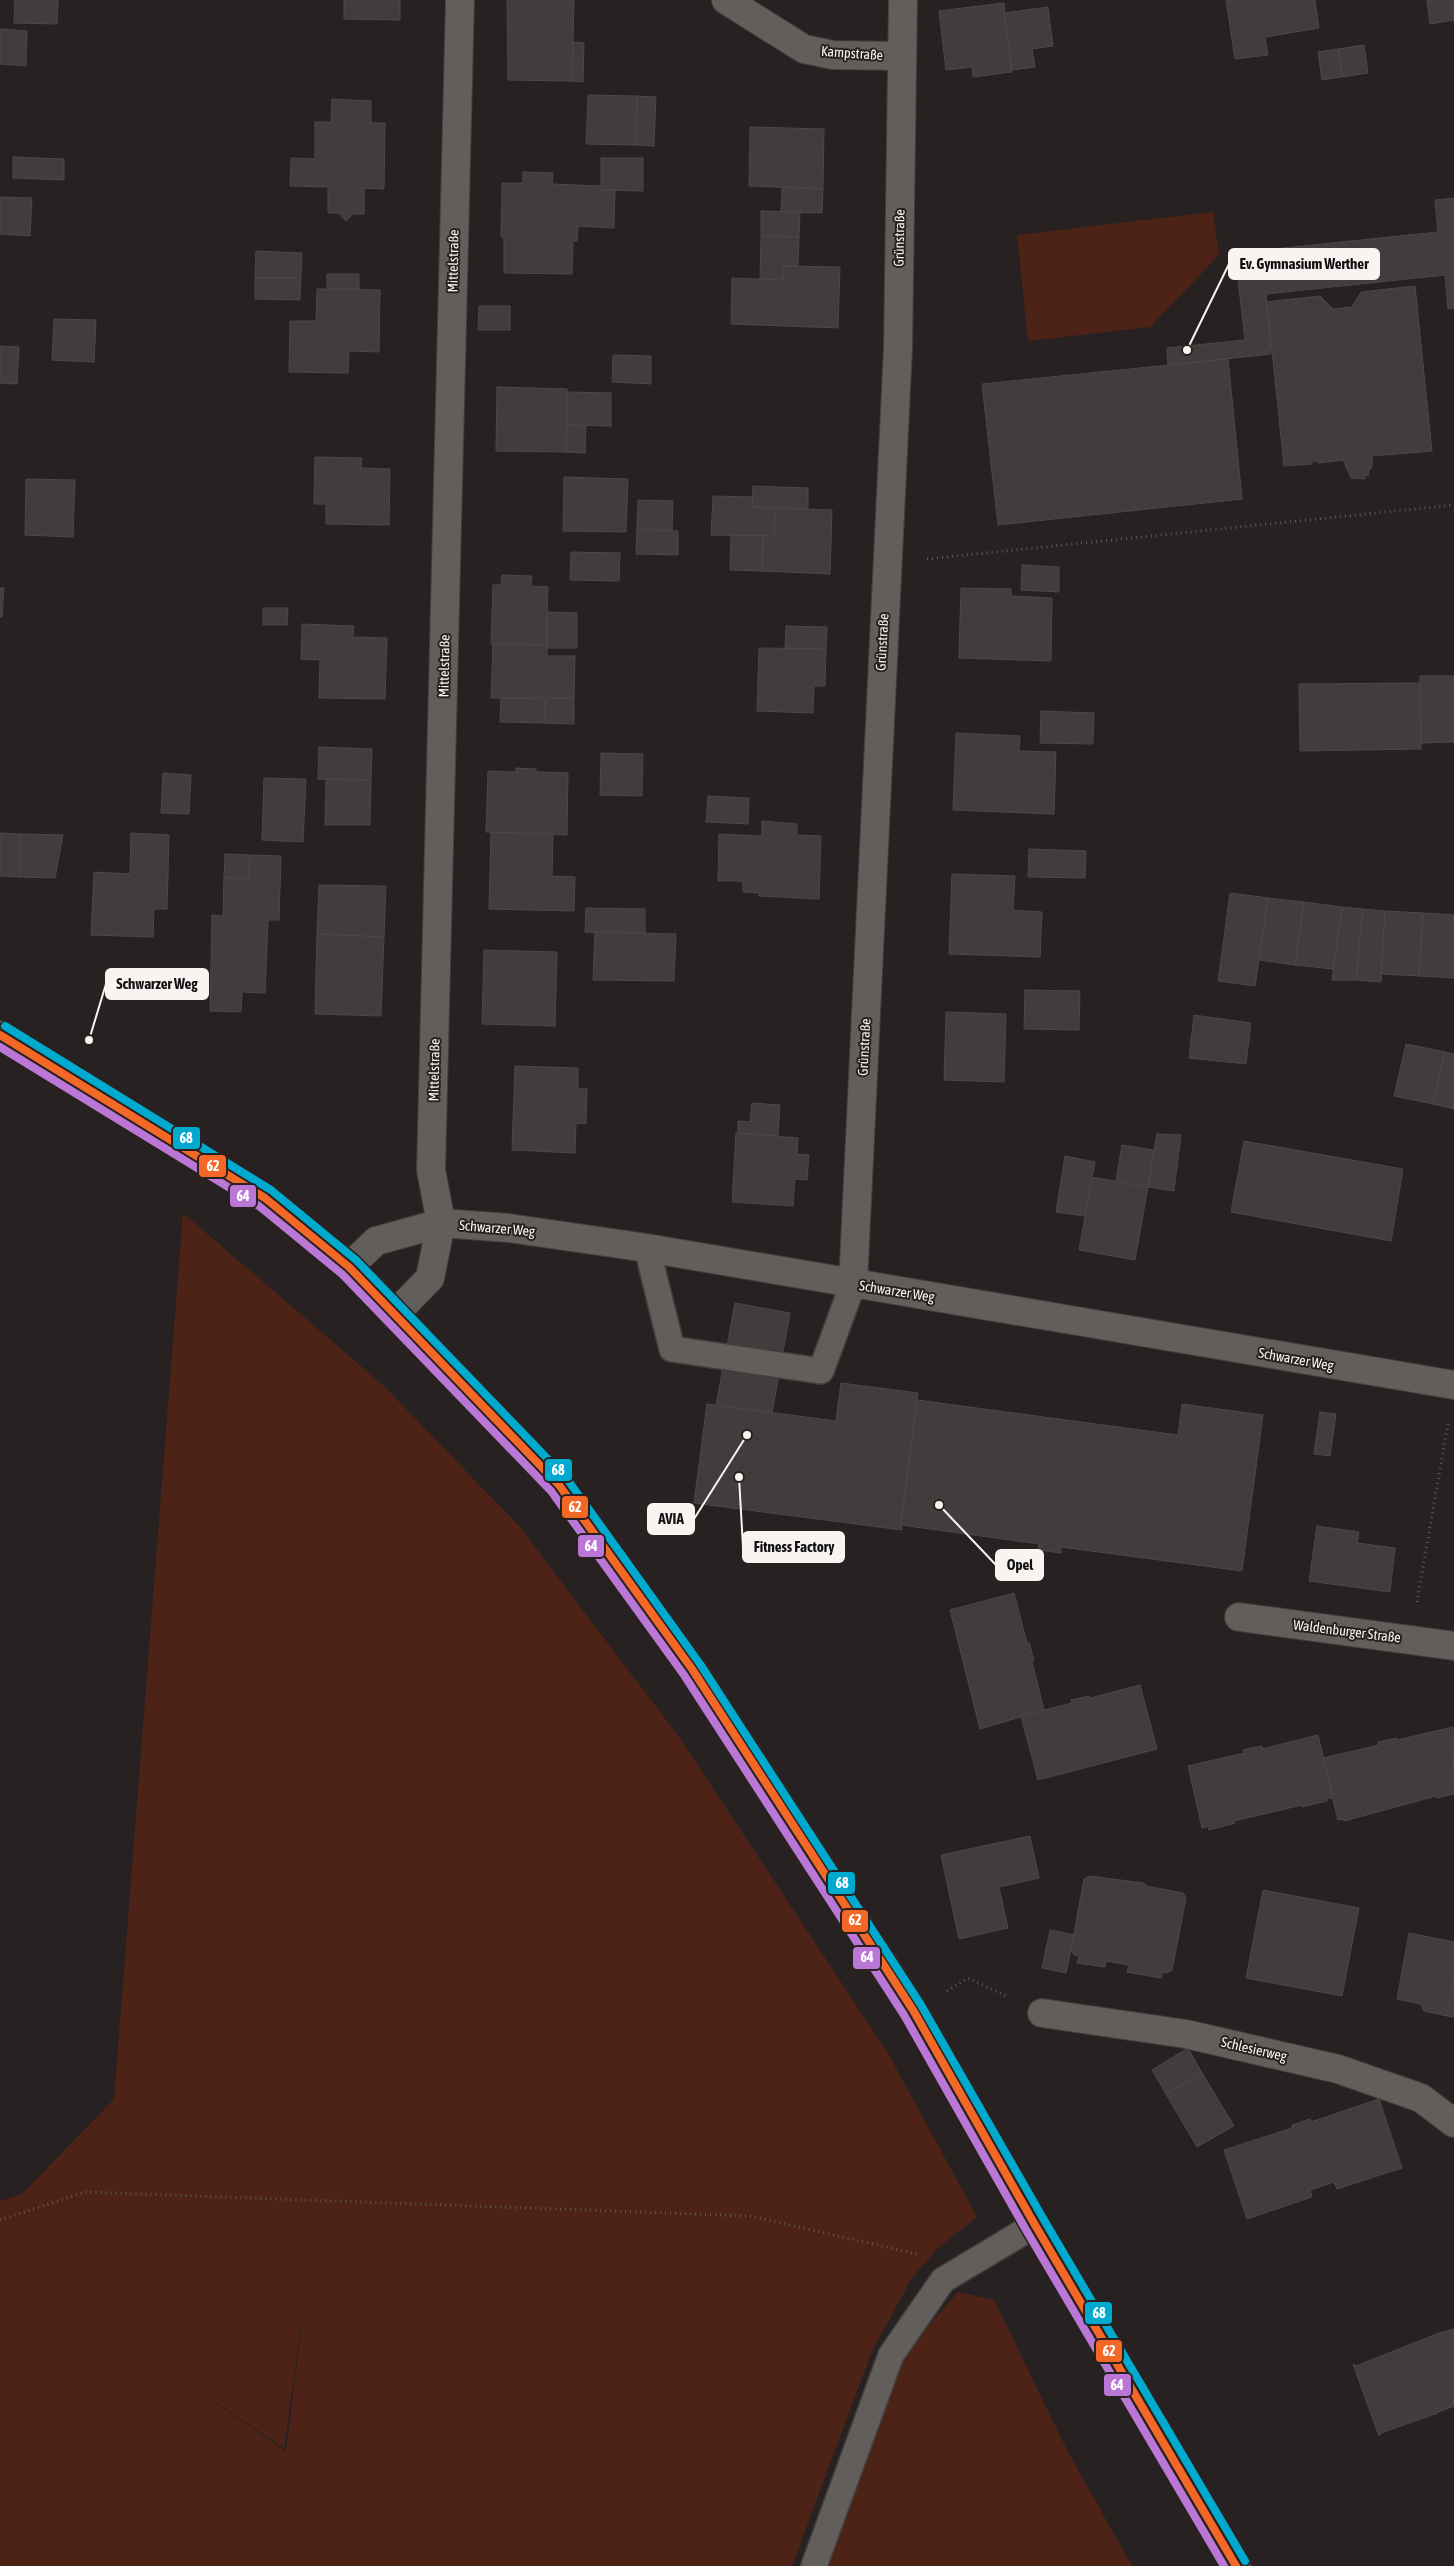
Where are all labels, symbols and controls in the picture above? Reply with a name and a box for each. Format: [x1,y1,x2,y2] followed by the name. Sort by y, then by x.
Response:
[820,43,884,63] street label: Kampstraße
[891,209,907,267] street label: Grünstraße
[444,229,462,293] street label: Mittelstraße
[1229,249,1379,279] callout: Ev. Gymnasium Werther
[1239,255,1369,272] text: Ev. Gymnasium Werther
[873,613,891,671] street label: Grünstraße
[435,634,453,698] street label: Mittelstraße
[106,969,208,999] callout: Schwarzer Weg
[116,975,198,992] text: Schwarzer Weg
[855,1018,873,1076] street label: Grünstraße
[425,1038,443,1102] street label: Mittelstraße
[172,1126,201,1150] line badge: 68
[179,1130,193,1146] text: 68
[198,1154,227,1178] line badge: 62
[206,1158,220,1174] text: 62
[229,1184,257,1208] line badge: 64
[236,1188,250,1204] text: 64
[458,1217,536,1239] street label: Schwarzer Weg
[858,1277,936,1305] street label: Schwarzer Weg
[1257,1345,1335,1373] street label: Schwarzer Weg
[544,1458,573,1482] line badge: 68
[551,1462,565,1478] text: 68
[561,1495,589,1519] line badge: 62
[568,1499,582,1515] text: 62
[648,1504,694,1534] callout: AVIA
[657,1510,684,1527] text: AVIA
[743,1532,844,1562] callout: Fitness Factory
[577,1534,605,1558] line badge: 64
[584,1538,598,1554] text: 64
[754,1538,835,1555] text: Fitness Factory
[996,1550,1043,1580] callout: Opel
[1007,1556,1034,1573] text: Opel
[1292,1616,1402,1646] street label: Waldenburger Straße
[827,1871,856,1895] line badge: 68
[835,1875,849,1891] text: 68
[841,1909,869,1933] line badge: 62
[848,1912,862,1928] text: 62
[852,1946,881,1970] line badge: 64
[860,1949,874,1965] text: 64
[1220,2034,1288,2064] street label: Schlesierweg
[1084,2301,1113,2325] line badge: 68
[1092,2305,1106,2321] text: 68
[1095,2339,1123,2363] line badge: 62
[1102,2343,1116,2359] text: 62
[1103,2373,1132,2397] line badge: 64
[1110,2377,1124,2393] text: 64

